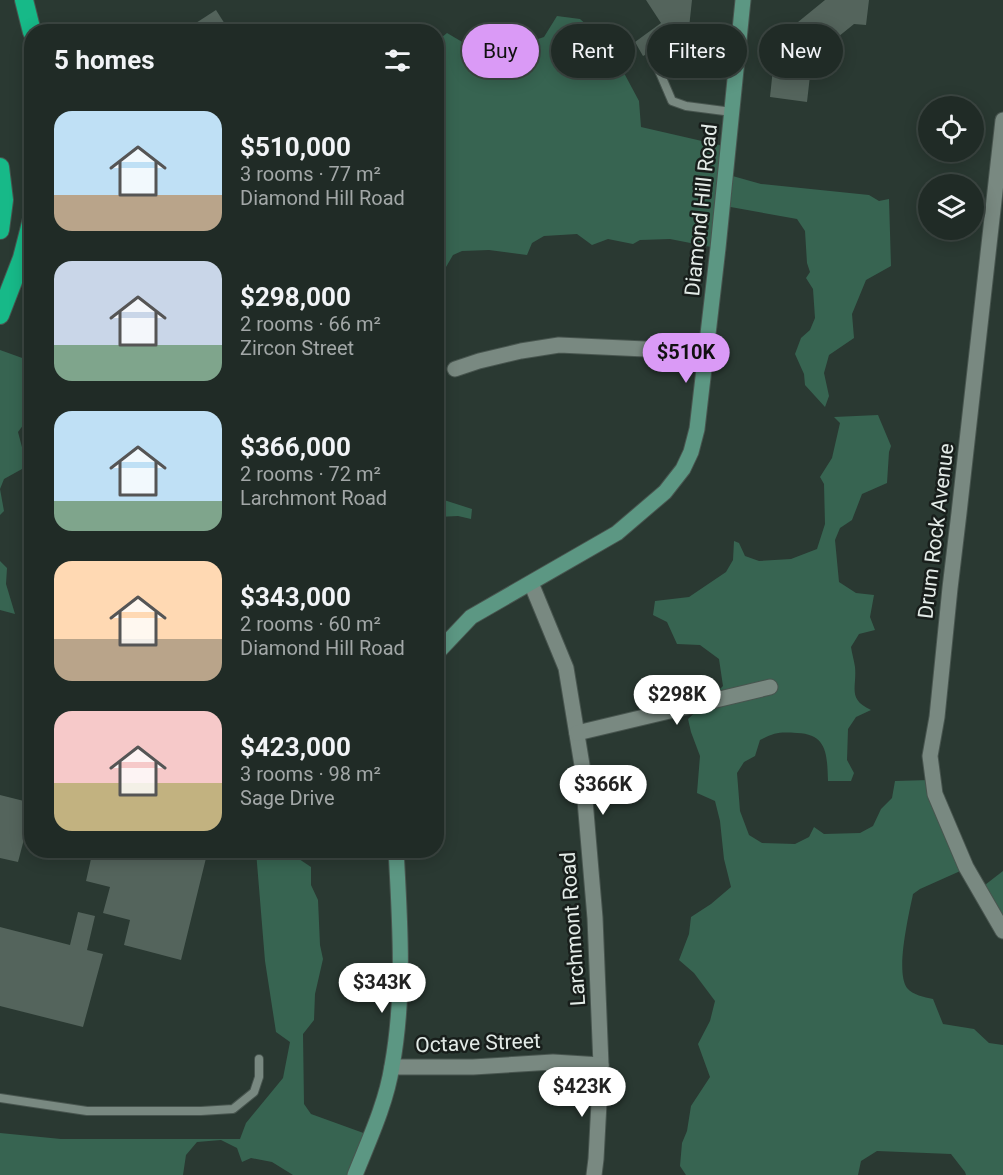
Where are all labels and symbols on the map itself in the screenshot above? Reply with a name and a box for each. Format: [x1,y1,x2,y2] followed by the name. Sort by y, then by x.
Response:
[680,123,722,297] street label: Diamond Hill Road
[644,333,728,384] pin: $510K
[913,442,959,620] street label: Drum Rock Avenue
[635,675,719,726] pin: $298K
[561,765,645,816] pin: $366K
[556,851,590,1007] street label: Larchmont Road
[340,963,424,1014] pin: $343K
[415,1029,541,1057] street label: Octave Street
[540,1067,624,1118] pin: $423K

